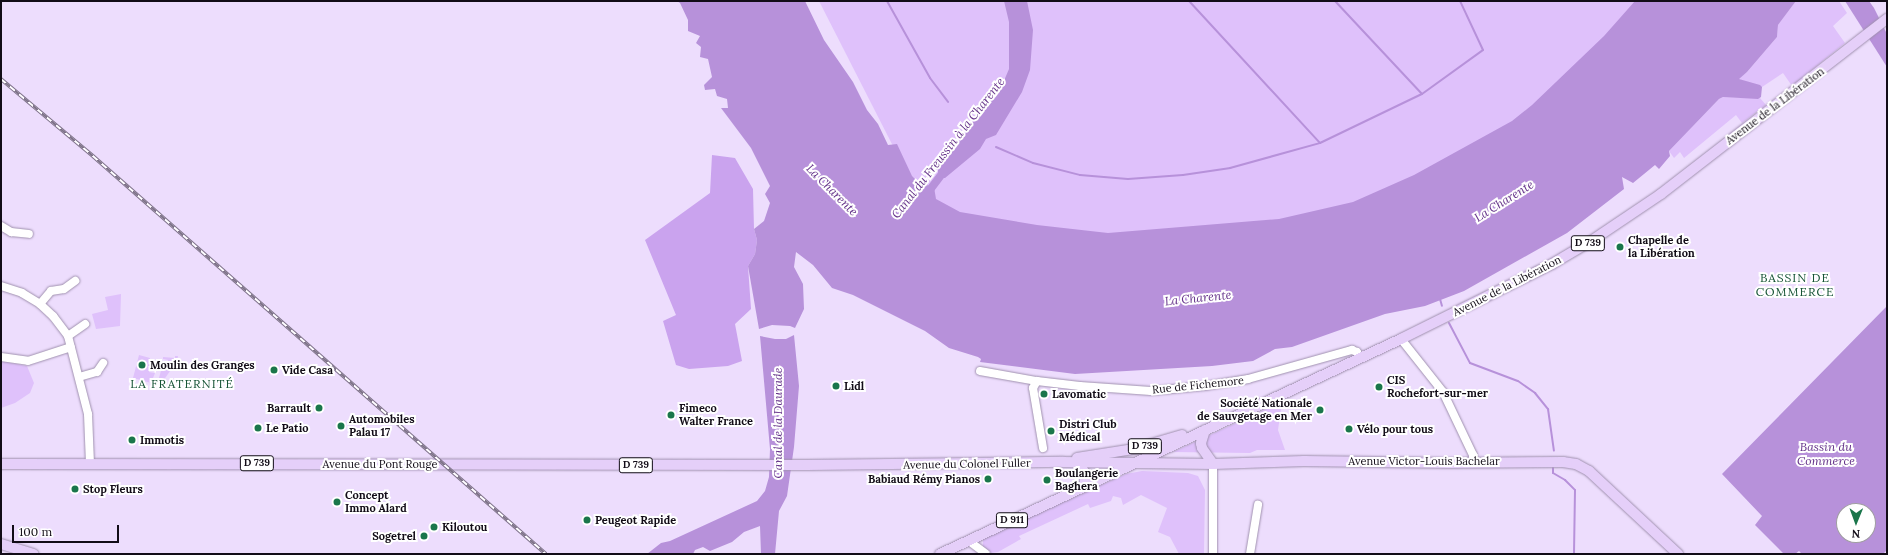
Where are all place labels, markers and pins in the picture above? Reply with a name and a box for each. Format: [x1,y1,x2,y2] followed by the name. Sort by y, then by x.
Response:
[1628,234,1695,260] place label: Chapelle de la Libération
[1615,242,1625,252] marker: Chapelle de la Libération
[150,358,255,372] place label: Moulin des Granges
[137,360,147,370] marker: Moulin des Granges
[282,363,333,377] place label: Vide Casa
[269,365,279,375] marker: Vide Casa
[1387,374,1488,400] place label: CIS Rochefort-sur-mer
[844,379,864,393] place label: Lidl
[831,381,841,391] marker: Lidl
[1374,382,1384,392] marker: CIS Rochefort-sur-mer
[1052,387,1106,401] place label: Lavomatic
[1039,389,1049,399] marker: Lavomatic
[1197,397,1312,423] place label: Société Nationale de Sauvgetage en Mer
[267,401,311,415] place label: Barrault
[679,402,753,428] place label: Fimeco Walter France
[314,403,324,413] marker: Barrault
[1315,405,1325,415] marker: Société Nationale de Sauvgetage en Mer
[666,410,676,420] marker: Fimeco Walter France
[349,413,415,439] place label: Automobiles Palau 17
[1059,418,1117,444] place label: Distri Club Médical
[266,421,308,435] place label: Le Patio
[336,421,346,431] marker: Automobiles Palau 17
[1357,422,1433,436] place label: Vélo pour tous
[253,423,263,433] marker: Le Patio
[1344,424,1354,434] marker: Vélo pour tous
[1046,426,1056,436] marker: Distri Club Médical
[140,433,184,447] place label: Immotis
[127,435,137,445] marker: Immotis
[1055,467,1118,493] place label: Boulangerie Baghera
[868,472,980,486] place label: Babiaud Rémy Pianos
[983,474,993,484] marker: Babiaud Rémy Pianos
[1042,475,1052,485] marker: Boulangerie Baghera
[83,482,143,496] place label: Stop Fleurs
[70,484,80,494] marker: Stop Fleurs
[345,489,407,515] place label: Concept Immo Alard
[332,497,342,507] marker: Concept Immo Alard
[595,513,676,527] place label: Peugeot Rapide
[582,515,592,525] marker: Peugeot Rapide
[442,520,487,534] place label: Kiloutou
[429,522,439,532] marker: Kiloutou
[372,529,416,543] place label: Sogetrel
[419,531,429,541] marker: Sogetrel

